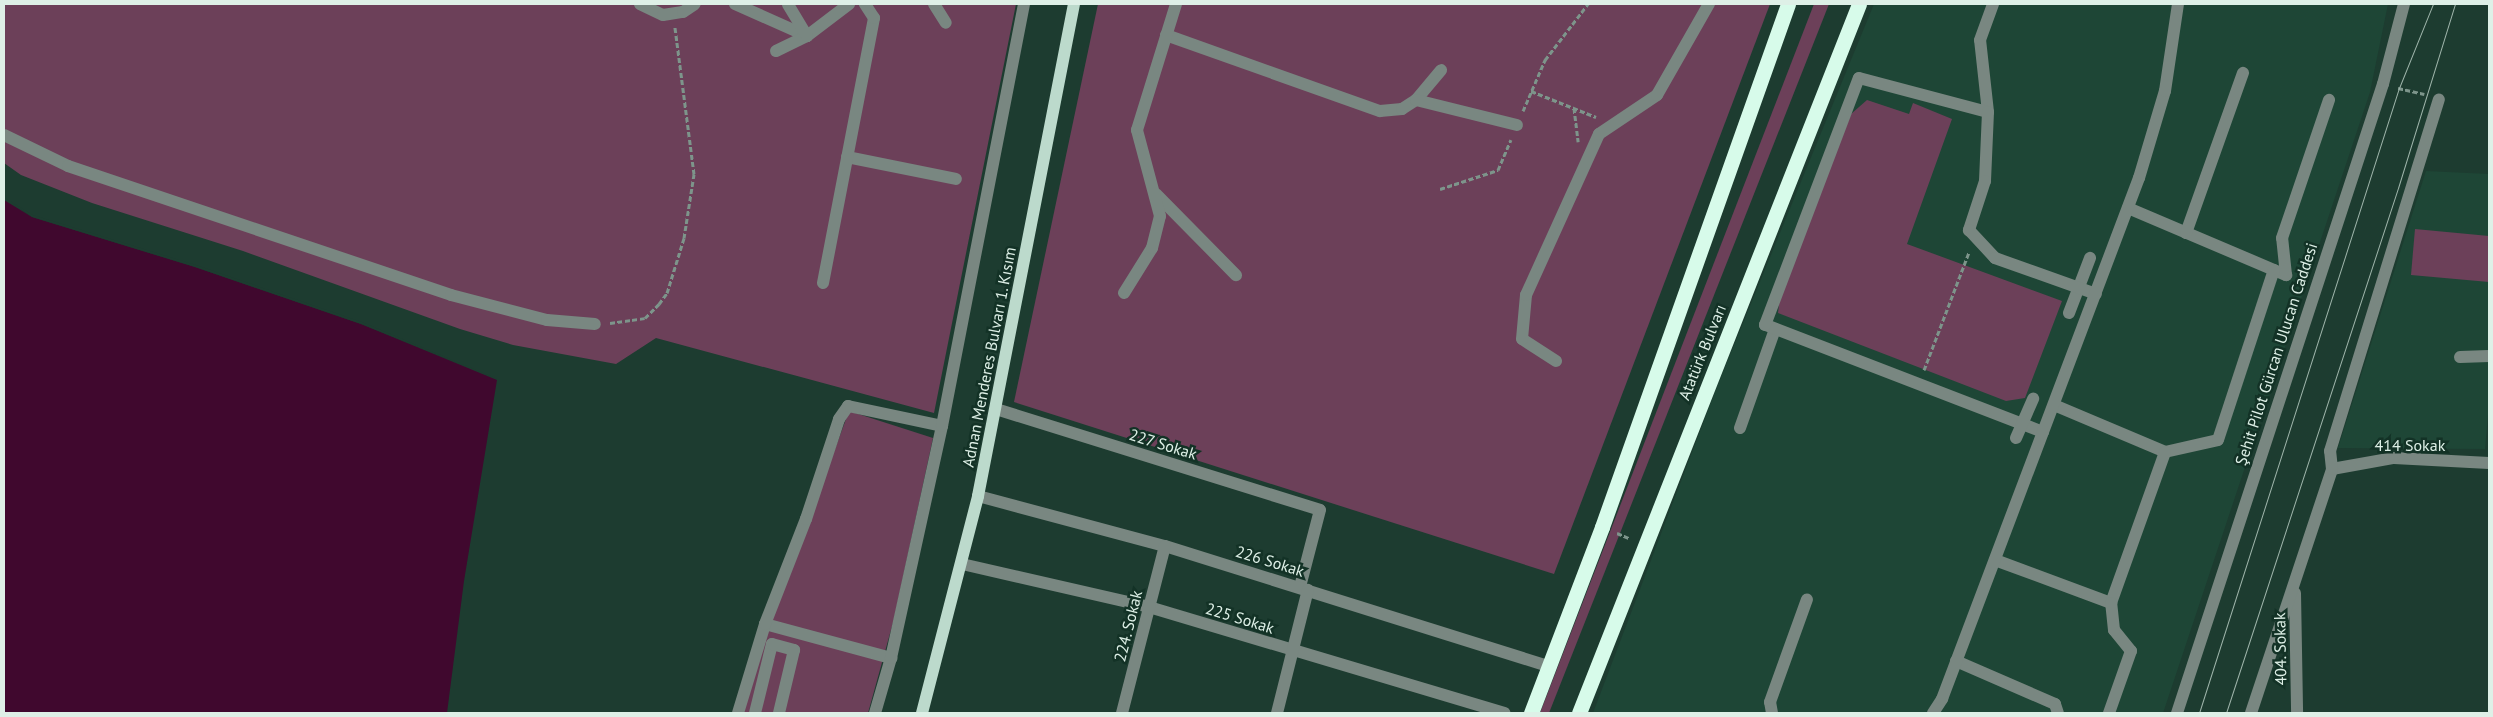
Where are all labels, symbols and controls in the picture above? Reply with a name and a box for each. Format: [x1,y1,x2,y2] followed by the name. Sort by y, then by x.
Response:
[2231,240,2321,468] street label: Şehit Pilot Gürcan Ulucan Caddesi
[958,245,1020,469] street label: Adnan Menderes Bulvarı 1. Kısım
[1674,301,1730,403] street label: Atatürk Bulvarı
[1126,424,1200,464] street label: 227 Sokak
[2375,435,2445,455] street label: 414 Sokak
[1233,541,1307,581] street label: 226 Sokak
[1110,588,1146,664] street label: 224. Sokak
[1203,598,1277,638] street label: 225 Sokak
[2270,612,2290,686] street label: 404. Sokak

